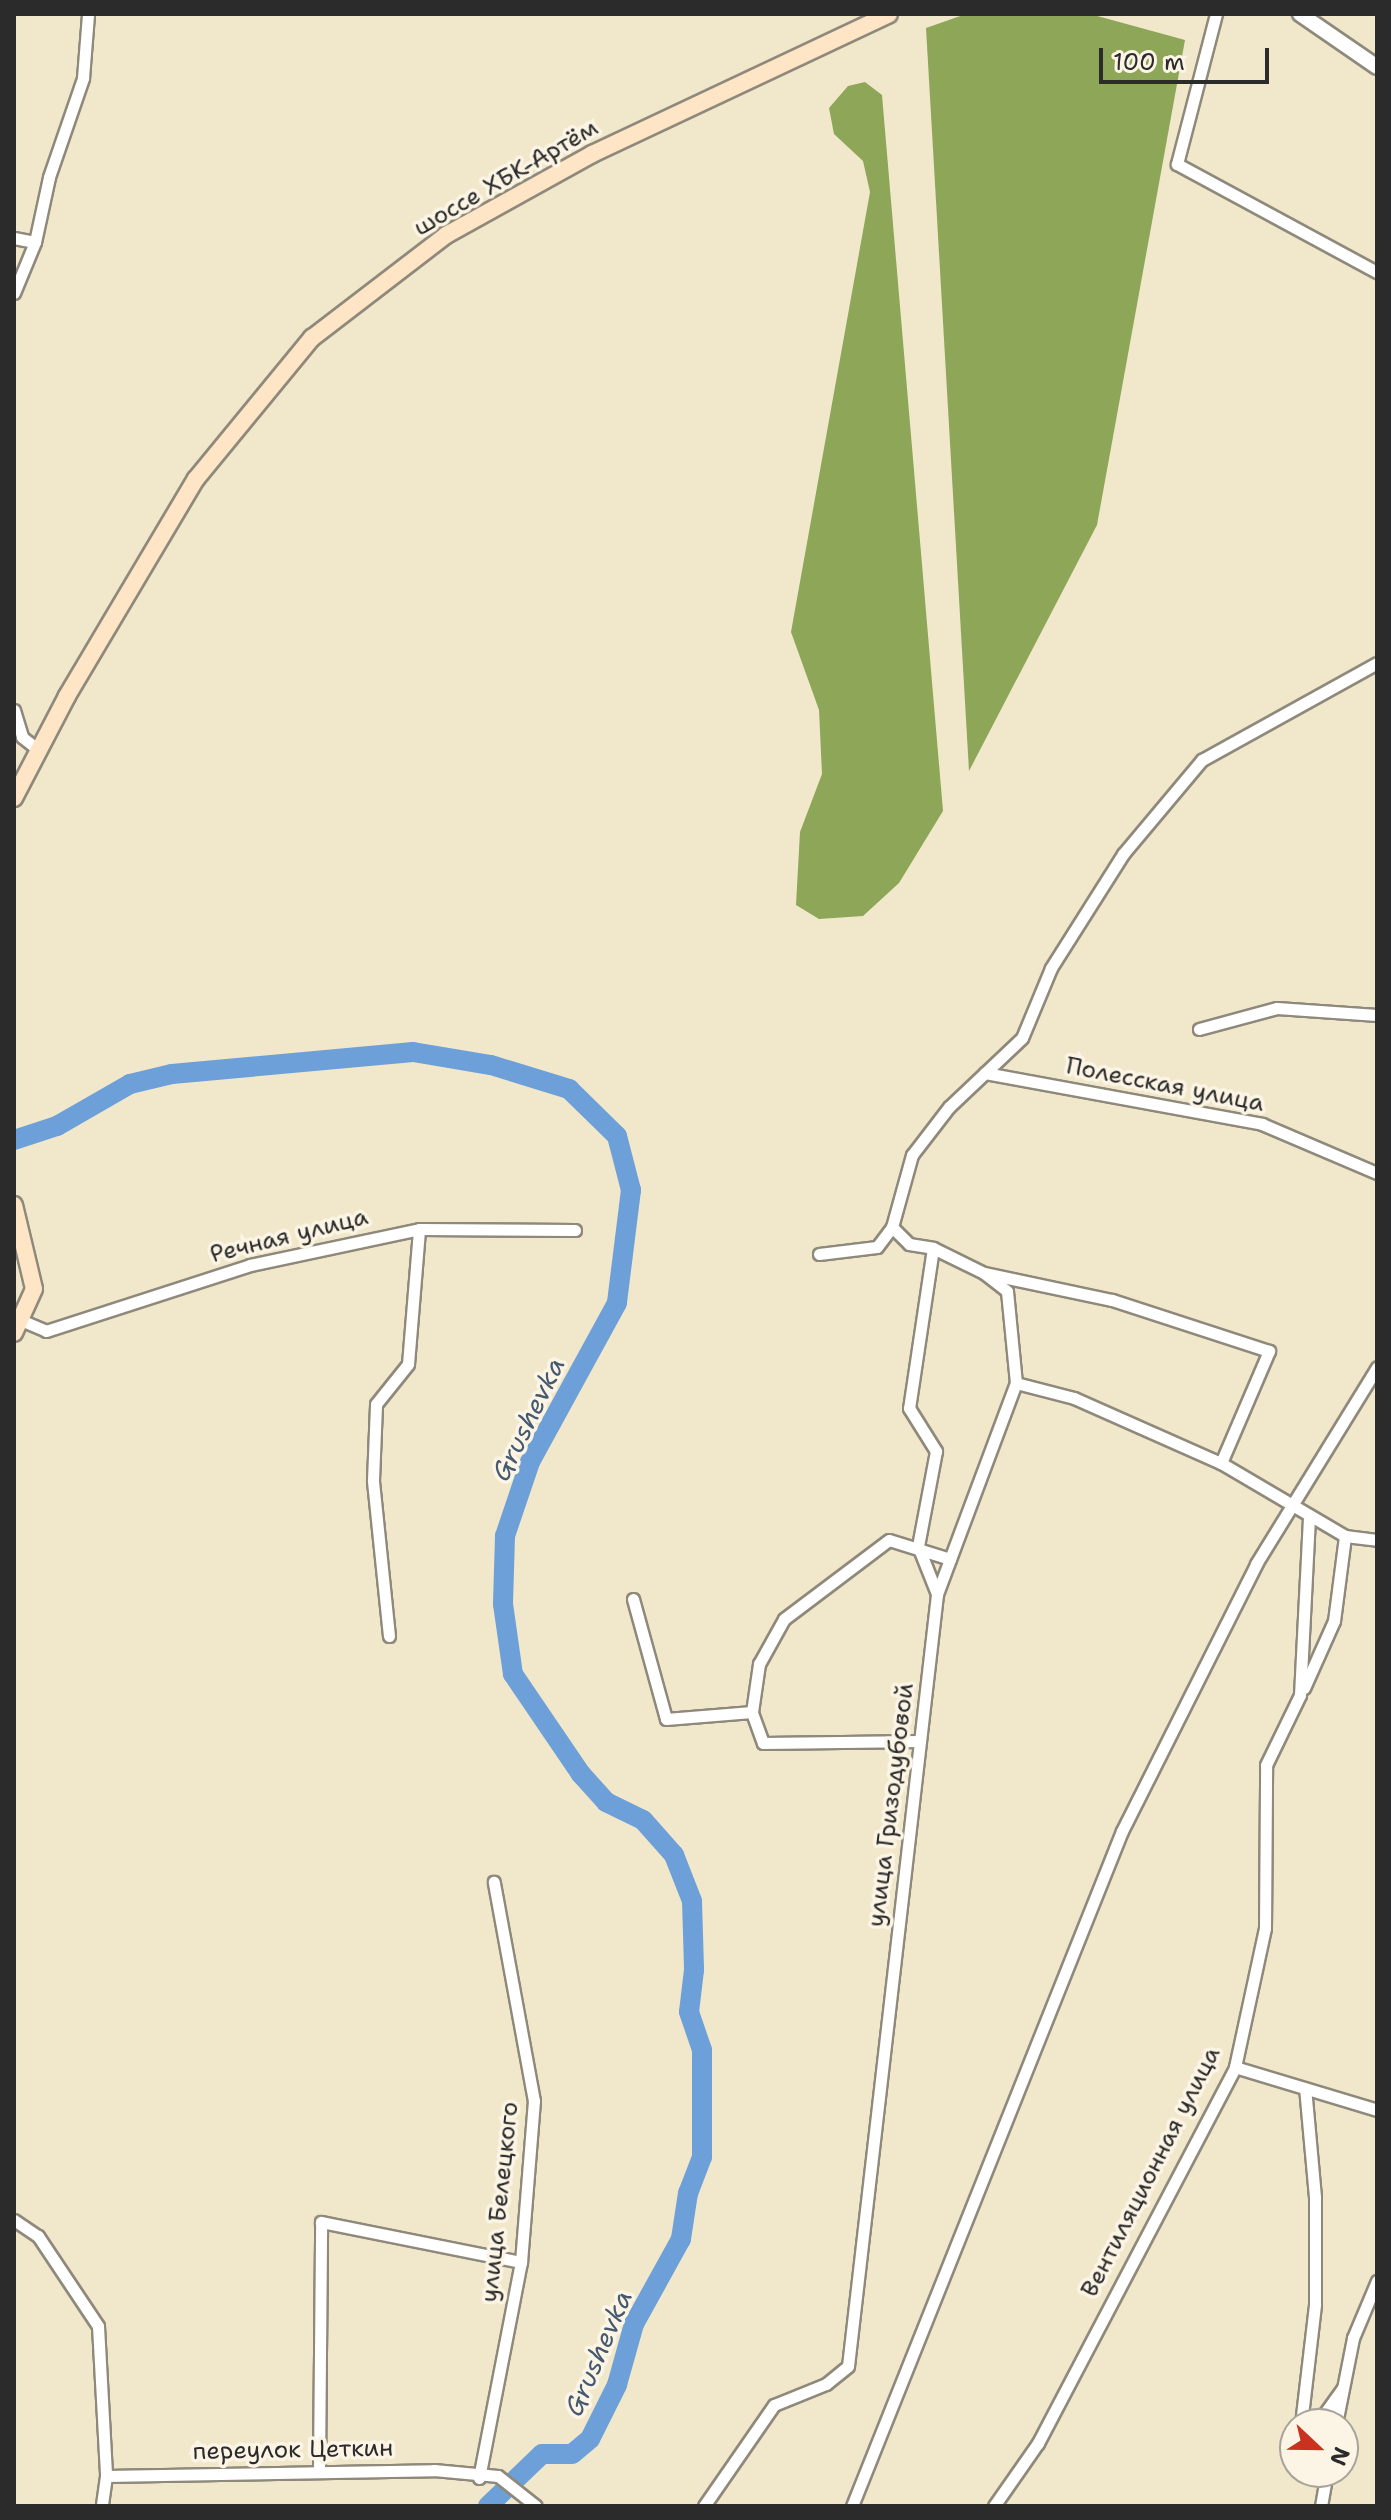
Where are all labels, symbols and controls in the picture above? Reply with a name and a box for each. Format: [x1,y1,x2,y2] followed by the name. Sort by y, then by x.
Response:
[1103,32,1273,82] scale bar
[1113,46,1185,78] text: 100 m
[409,114,603,242] street label: шоссе ХБК-Артём
[1064,1052,1266,1118] street label: Полесская улица
[207,1202,371,1270] street label: Речная улица
[485,1352,571,1486] water label: Grushevka
[862,1681,920,1929] street label: улица Гризодубовой
[1075,2042,1227,2302] street label: Вентиляционная улица
[475,2100,525,2304] street label: улица Белецкого
[558,2285,638,2421] water label: Grushevka
[1279,2408,1359,2488] north arrow
[192,2434,394,2466] street label: переулок Цеткин
[1323,2443,1357,2470] text: N

